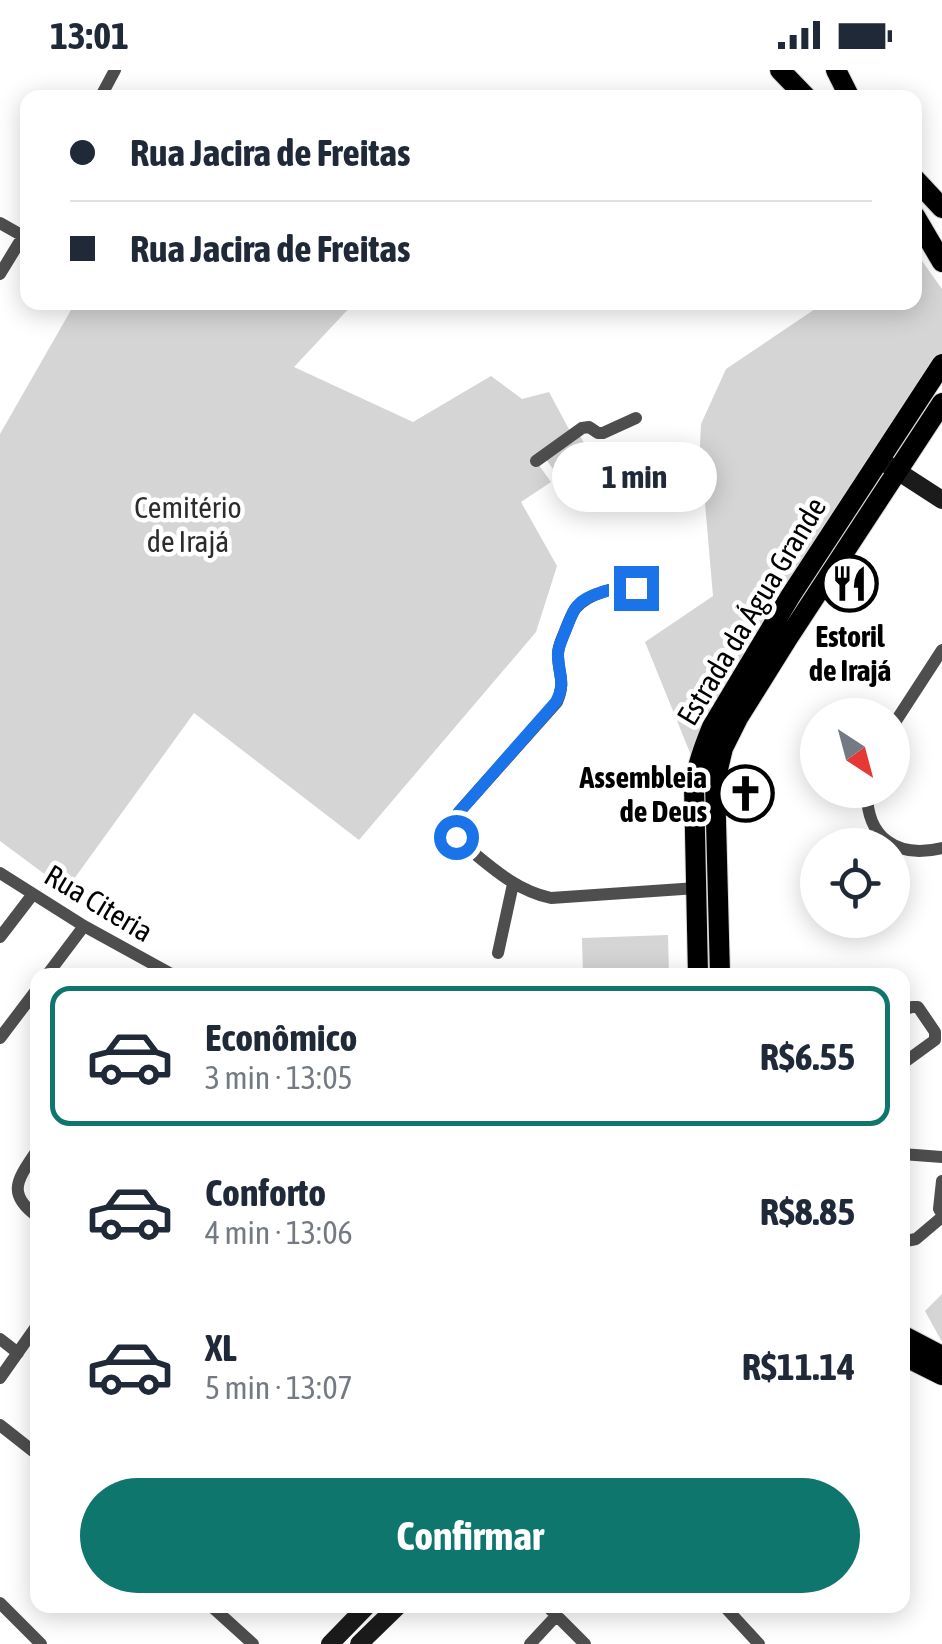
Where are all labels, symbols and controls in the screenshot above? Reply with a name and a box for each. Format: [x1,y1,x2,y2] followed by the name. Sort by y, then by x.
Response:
[50,14,129,57] text: 13:01
[130,131,410,174] text: Rua Jacira de Freitas
[130,227,410,270] text: Rua Jacira de Freitas
[554,443,718,513] callout: 1 min
[602,458,667,495] text: 1 min
[134,490,242,558] park label: Cemitério de Irajá
[670,491,832,731] street label: Estrada da Água Grande
[820,553,880,613] restaurant icon: Estoril de Irajá
[614,566,659,611] route end
[809,619,891,687] place label: Estoril de Irajá
[800,698,910,808] north arrow
[800,698,910,938] map controls
[579,760,707,828] place label: Assembleia de Deus
[716,764,776,824] church icon: Assembleia de Deus
[434,815,479,860] route start
[800,828,910,938] button: locate
[39,858,159,948] street label: Rua Citeria
[85,1011,175,1101] icon: car
[205,1016,357,1059] text: Econômico
[760,1035,855,1078] text: R$6.55
[205,1059,352,1096] text: 3 min · 13:05
[85,1166,175,1256] icon: car
[205,1171,326,1214] text: Conforto
[760,1190,855,1233] text: R$8.85
[205,1214,352,1251] text: 4 min · 13:06
[85,1321,175,1411] icon: car
[205,1326,237,1369] text: XL
[742,1345,855,1388] text: R$11.14
[205,1369,352,1406] text: 5 min · 13:07
[80,1478,860,1593] button: Confirmar

